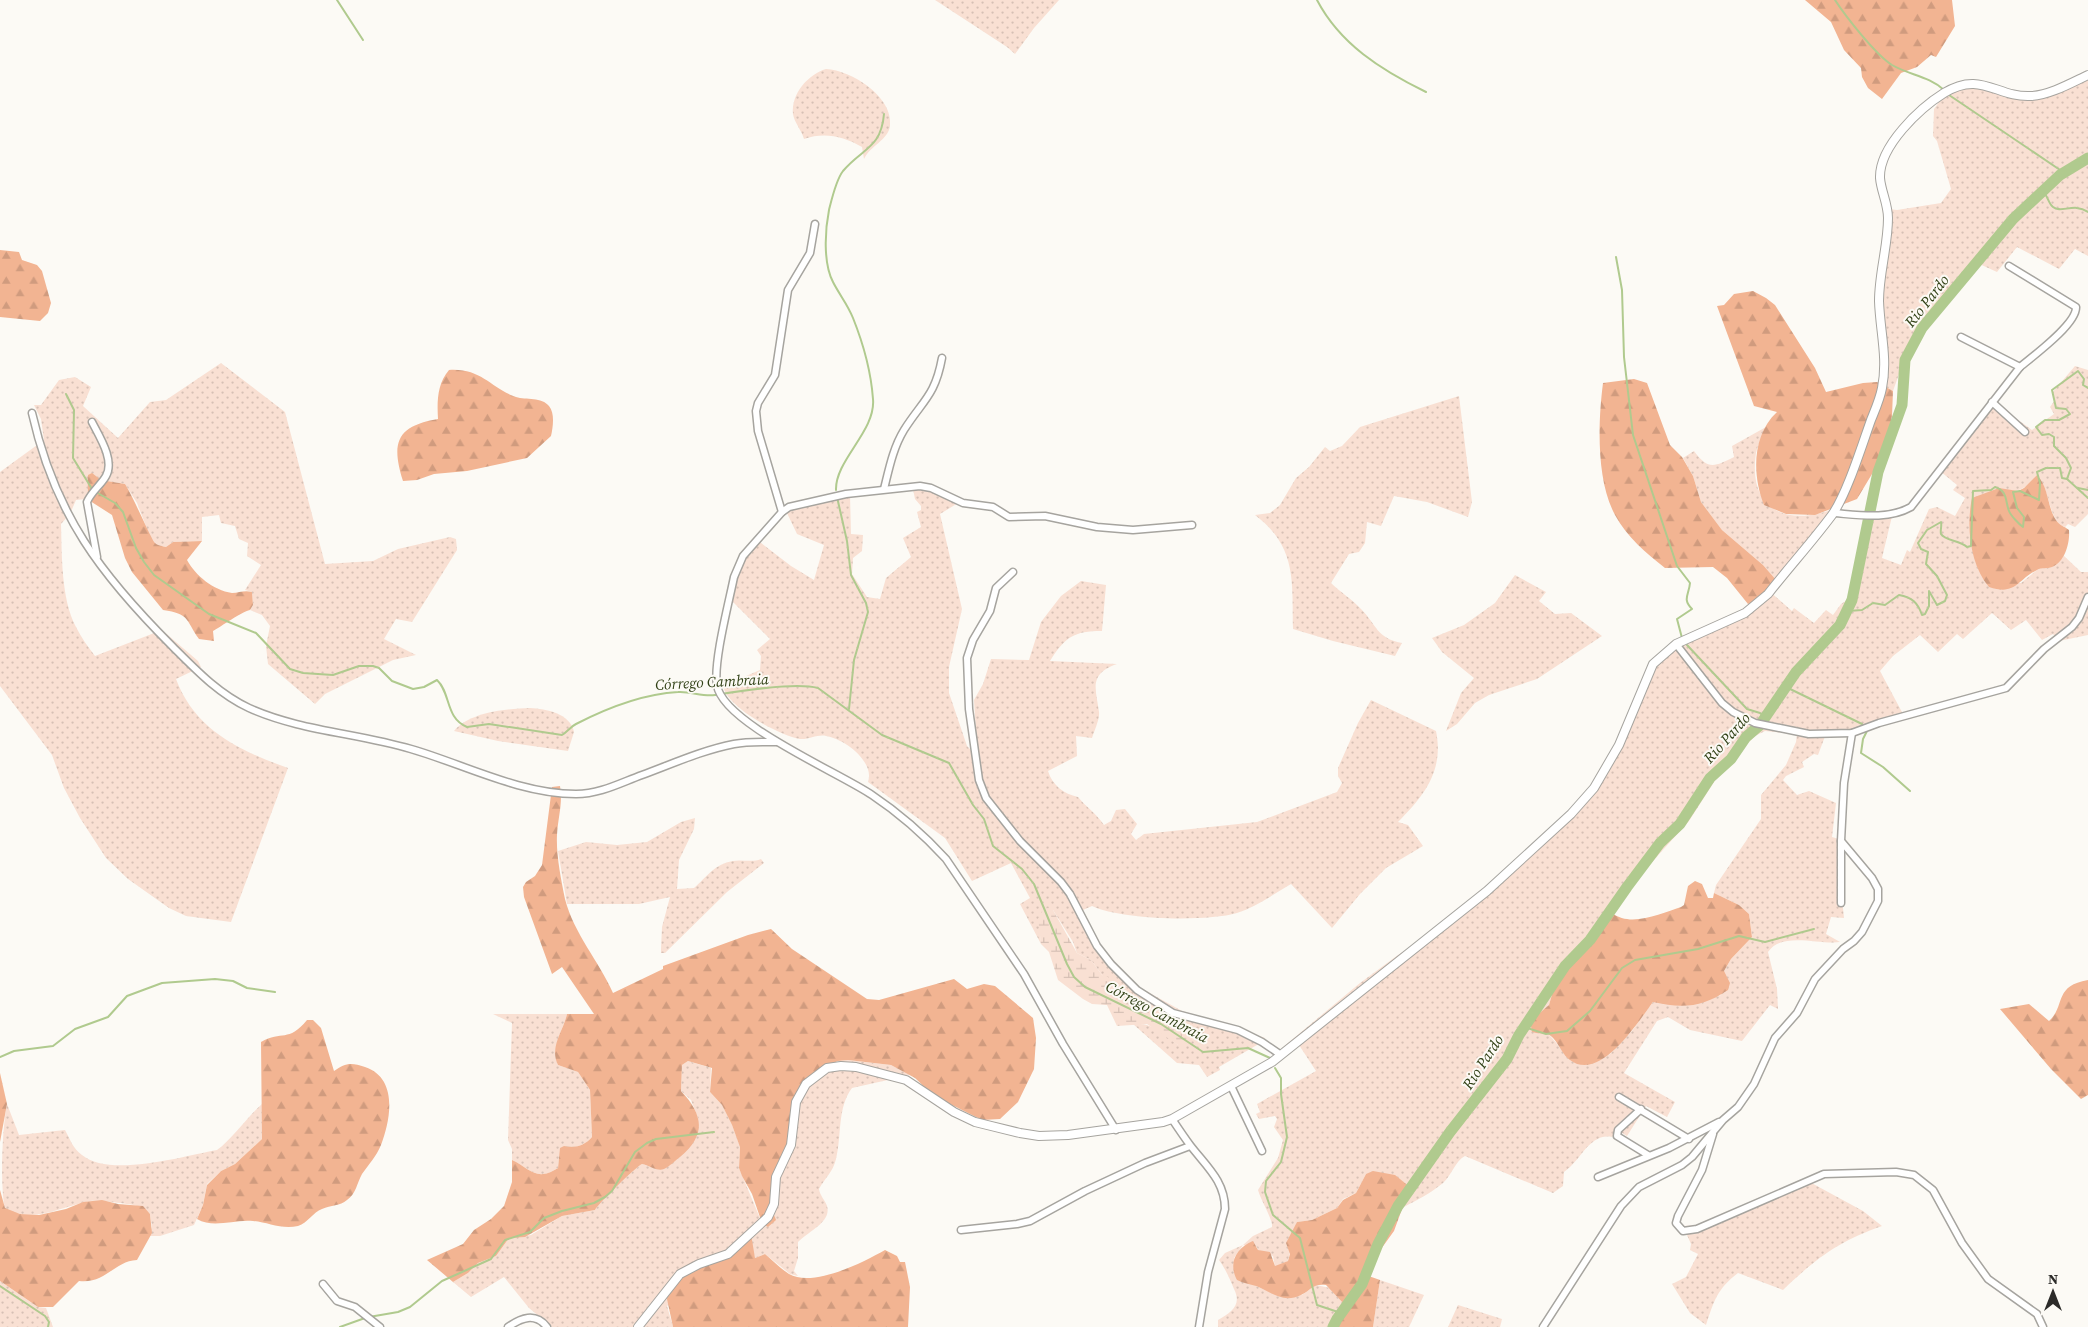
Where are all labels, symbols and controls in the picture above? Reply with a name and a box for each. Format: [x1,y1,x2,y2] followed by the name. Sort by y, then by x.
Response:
[1899,270,1954,332] water label: Rio Pardo
[655,668,769,695] water label: Córrego Cambraia
[1698,708,1755,768] water label: Rio Pardo
[1102,976,1213,1048] water label: Córrego Cambraia
[1457,1030,1508,1094] water label: Rio Pardo
[2028,1267,2078,1317] north arrow
[2048,1269,2058,1289] text: N

